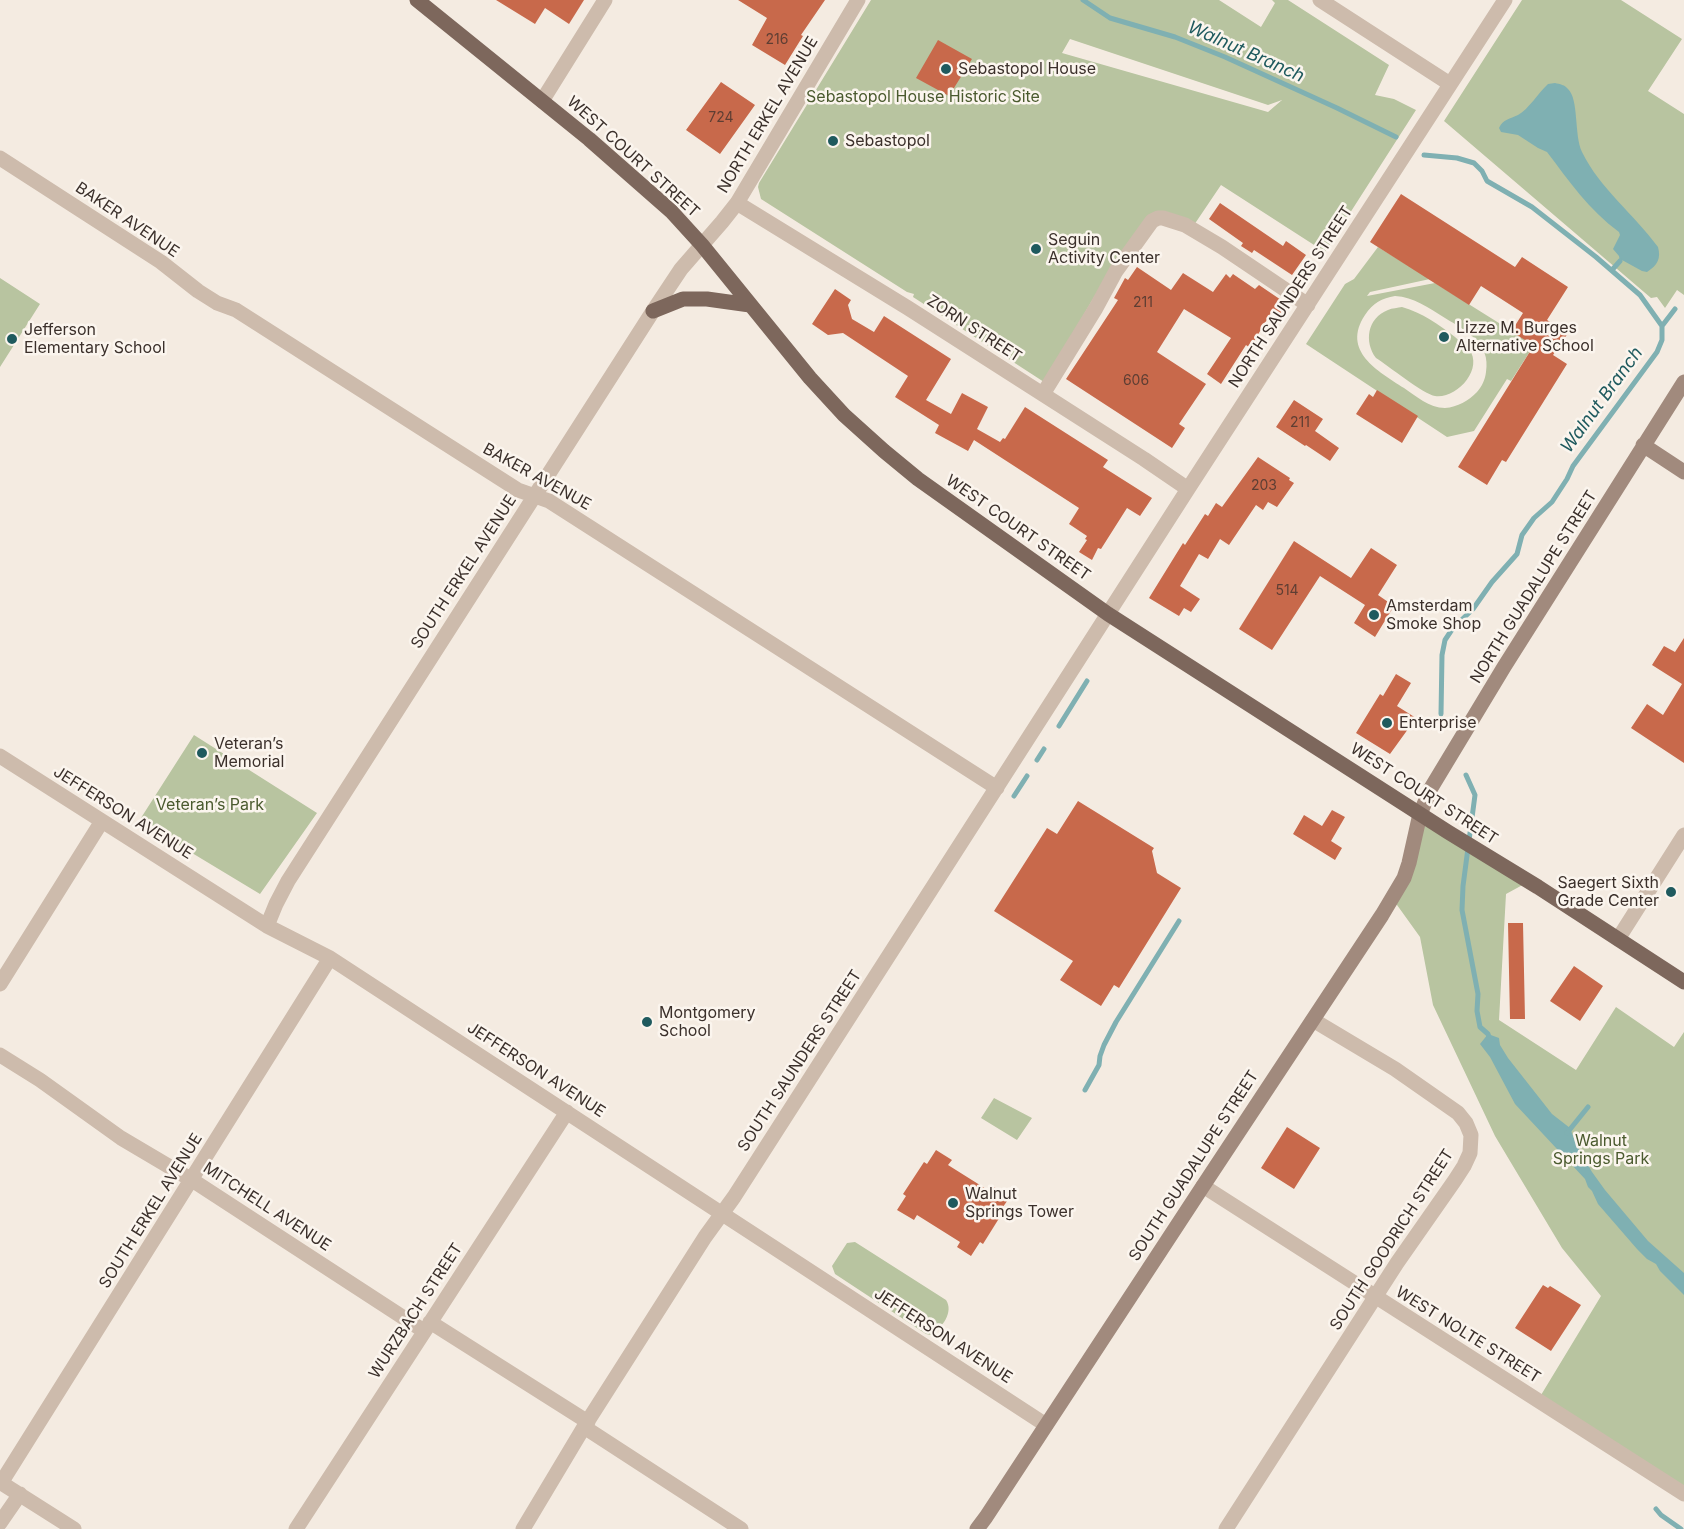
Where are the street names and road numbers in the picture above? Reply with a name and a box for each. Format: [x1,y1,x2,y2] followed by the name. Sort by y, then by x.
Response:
[714,33,822,197] street label: NORTH ERKEL AVENUE
[563,92,703,222] street label: WEST COURT STREET
[72,178,182,262] street label: BAKER AVENUE
[1225,202,1357,392] street label: NORTH SAUNDERS STREET
[923,291,1025,367] street label: ZORN STREET
[479,439,595,515] street label: BAKER AVENUE
[942,471,1094,585] street label: WEST COURT STREET
[1467,487,1601,687] street label: NORTH GUADALUPE STREET
[407,492,521,652] street label: SOUTH ERKEL AVENUE
[1347,739,1501,849] street label: WEST COURT STREET
[50,762,196,864] street label: JEFFERSON AVENUE
[734,967,866,1155] street label: SOUTH SAUNDERS STREET
[463,1018,609,1122] street label: JEFFERSON AVENUE
[1125,1067,1263,1265] street label: SOUTH GUADALUPE STREET
[95,1130,207,1292] street label: SOUTH ERKEL AVENUE
[1326,1146,1458,1334] street label: SOUTH GOODRICH STREET
[199,1158,335,1256] street label: MITCHELL AVENUE
[365,1240,467,1382] street label: WURZBACH STREET
[1392,1283,1544,1387] street label: WEST NOLTE STREET
[870,1284,1016,1388] street label: JEFFERSON AVENUE

